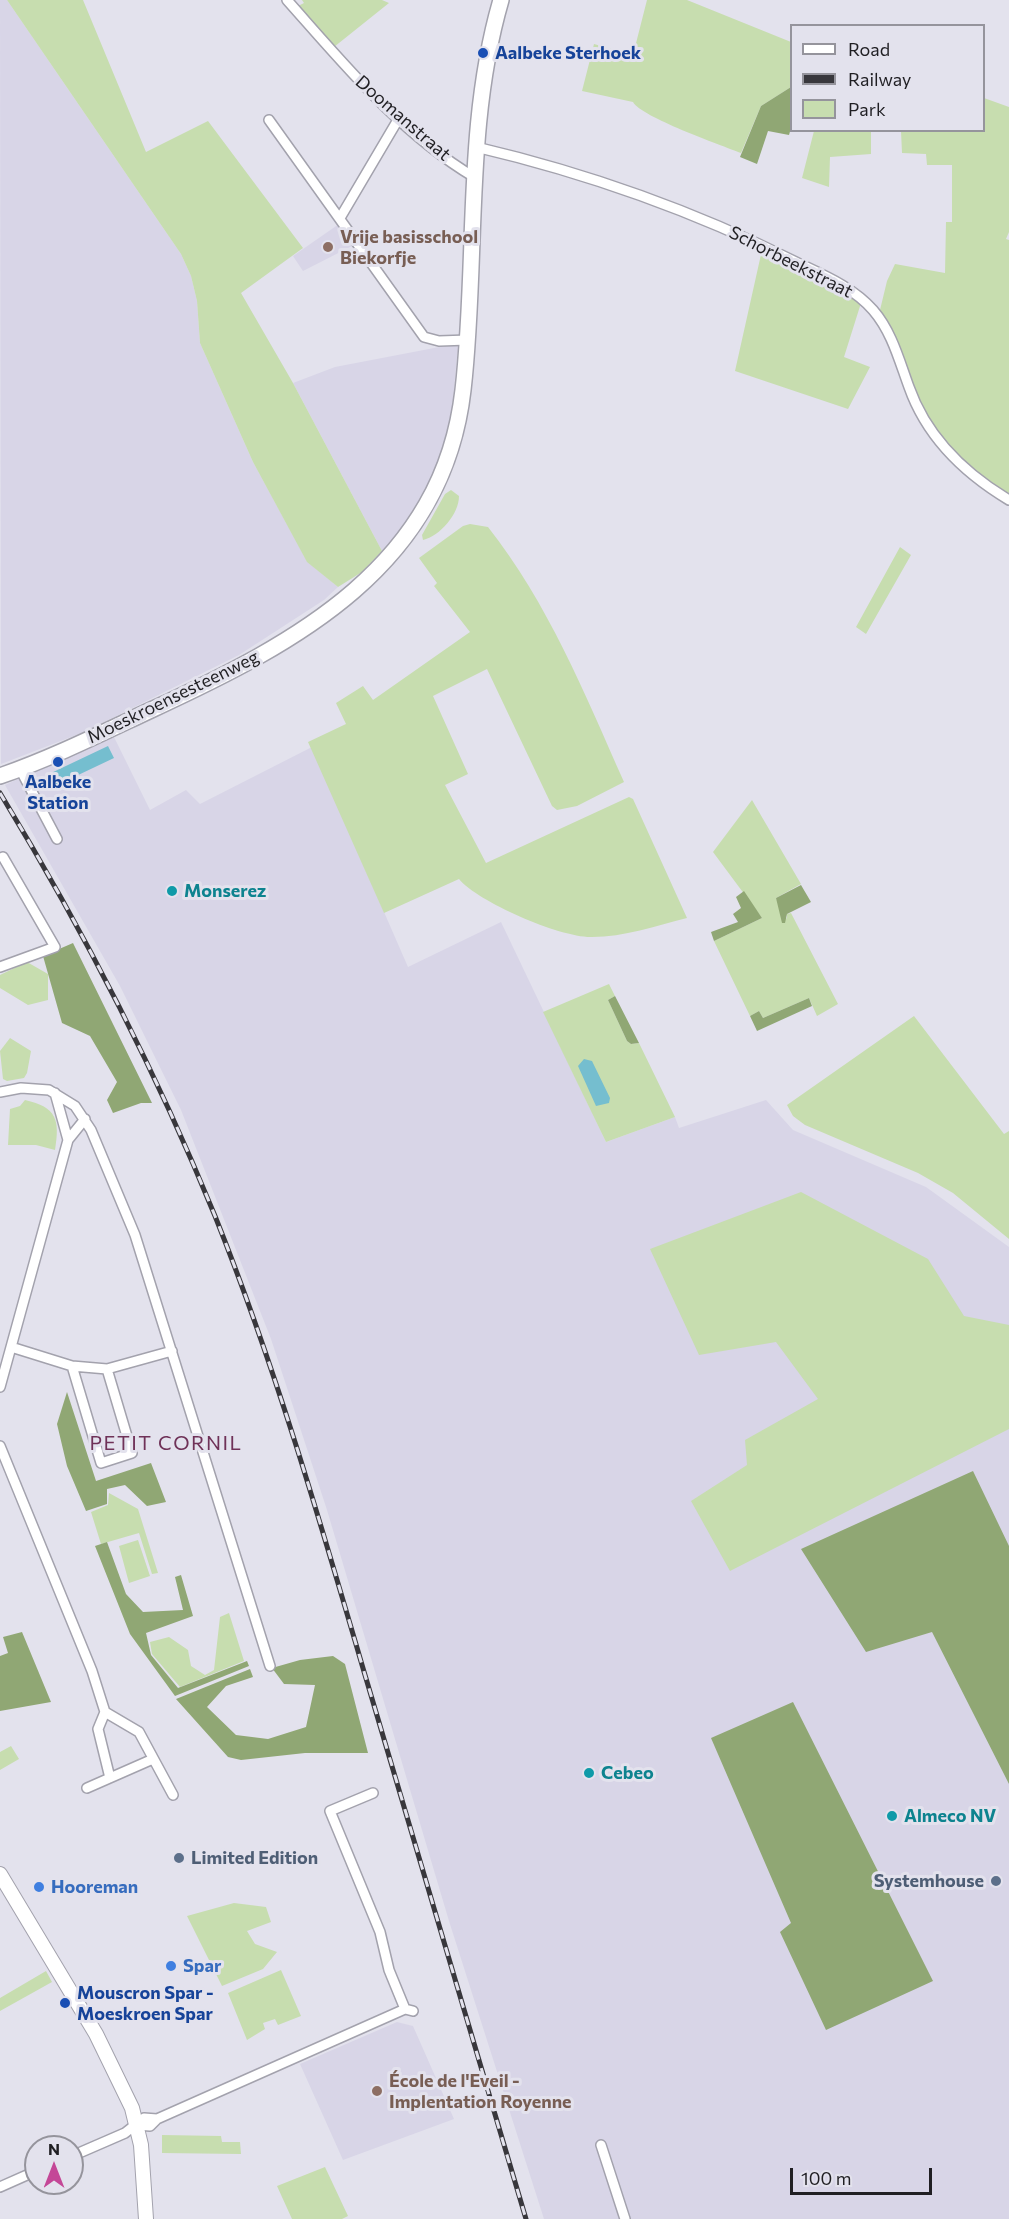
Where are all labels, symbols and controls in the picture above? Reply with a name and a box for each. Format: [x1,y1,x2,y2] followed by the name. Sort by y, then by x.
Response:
[790,24,985,132] legend
[848,38,890,60] text: Road
[495,42,641,64] place label: Aalbeke Sterhoek
[476,46,490,60] marker: Aalbeke Sterhoek
[848,68,911,90] text: Railway
[351,71,455,165] street label: Doomanstraat
[848,98,886,120] text: Park
[726,222,856,302] street label: Schorbeekstraat
[340,226,478,268] place label: Vrije basisschool Biekorfje
[321,240,335,254] marker: Vrije basisschool Biekorfje
[84,646,262,748] street label: Moeskroensesteenweg
[51,755,65,769] marker: Aalbeke Station
[25,771,91,814] place label: Aalbeke Station
[184,880,266,902] place label: Monserez
[165,884,179,898] marker: Monserez
[89,1431,243,1455] district label: PETIT CORNIL
[601,1762,654,1784] place label: Cebeo
[582,1766,596,1780] marker: Cebeo
[904,1805,996,1827] place label: Almeco NV
[885,1809,899,1823] marker: Almeco NV
[191,1847,318,1869] place label: Limited Edition
[172,1851,186,1865] marker: Limited Edition
[874,1870,984,1892] place label: Systemhouse
[989,1874,1003,1888] marker: Systemhouse
[51,1876,138,1898] place label: Hooreman
[32,1880,46,1894] marker: Hooreman
[183,1955,221,1977] place label: Spar
[164,1959,178,1973] marker: Spar
[77,1982,214,2024] place label: Mouscron Spar - Moeskroen Spar
[58,1996,72,2010] marker: Mouscron Spar - Moeskroen Spar
[389,2070,572,2112] place label: École de l'Eveil - Implentation Royenne
[370,2084,384,2098] marker: École de l'Eveil - Implentation Royenne
[24,2135,84,2195] north arrow
[48,2139,60,2158] text: N
[793,2156,936,2194] scale bar
[801,2167,851,2189] text: 100 m

